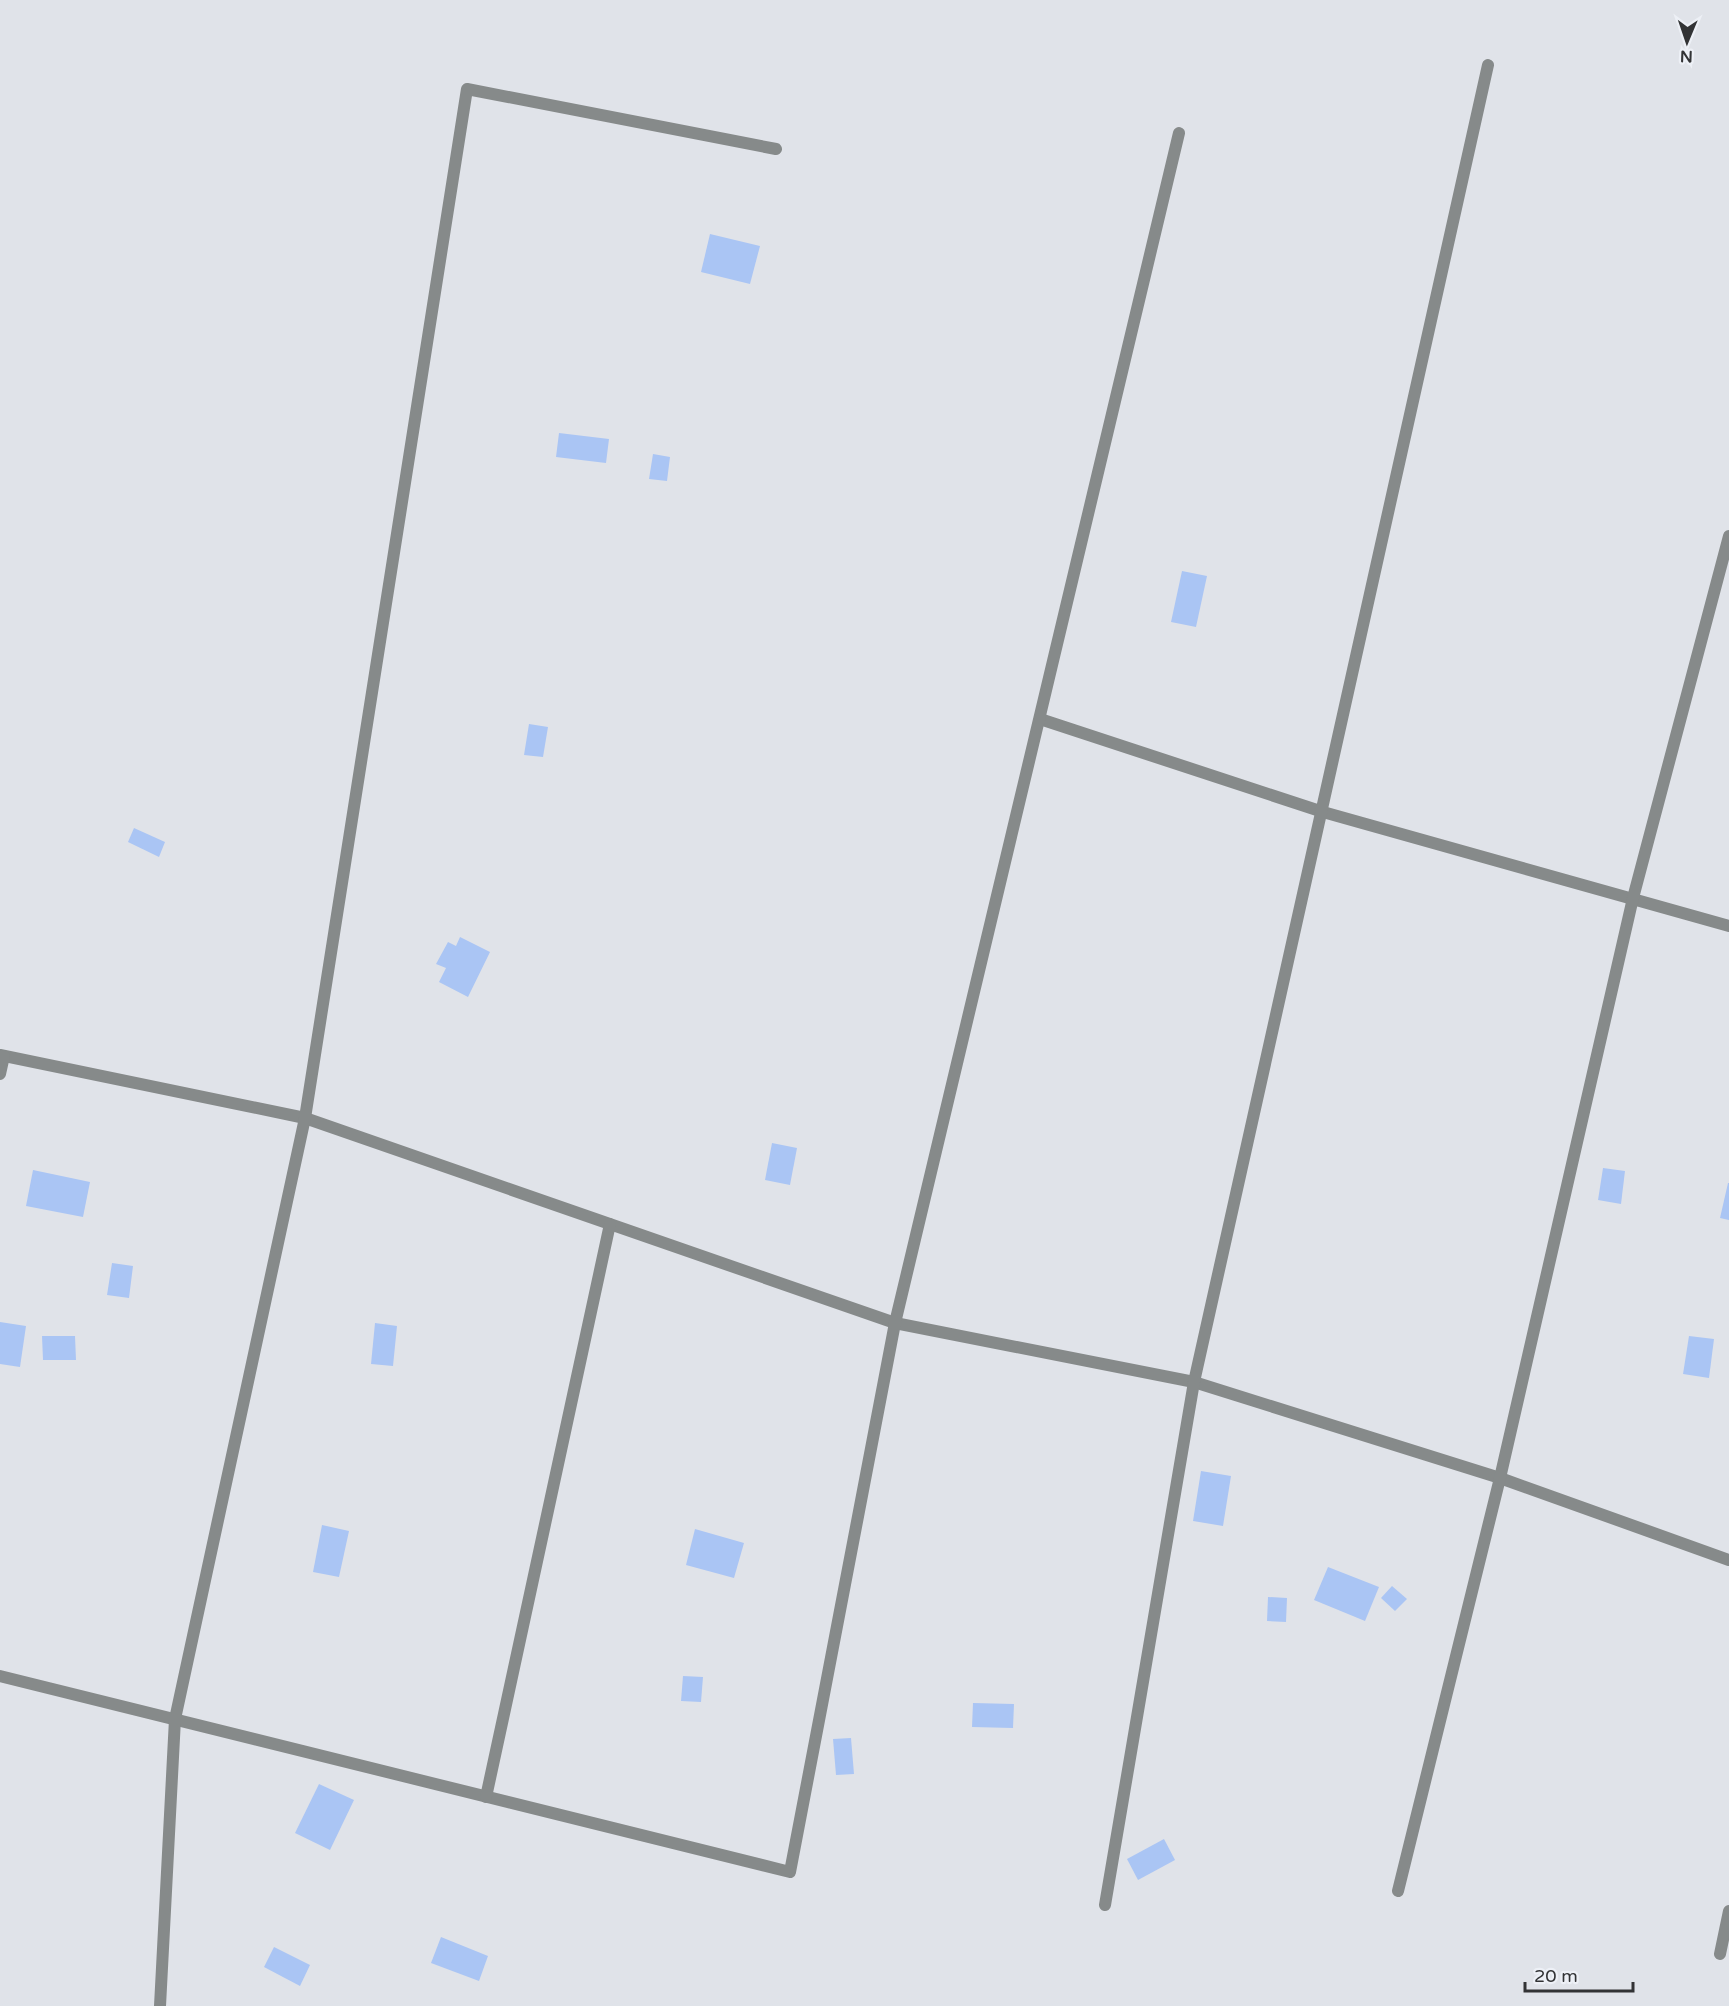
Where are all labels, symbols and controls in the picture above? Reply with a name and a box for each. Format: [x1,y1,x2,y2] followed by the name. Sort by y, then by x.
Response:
[1657,12,1717,72] north arrow
[1680,46,1693,66] text: N
[1525,1955,1633,1993] scale bar
[1534,1965,1578,1987] text: 20 m

